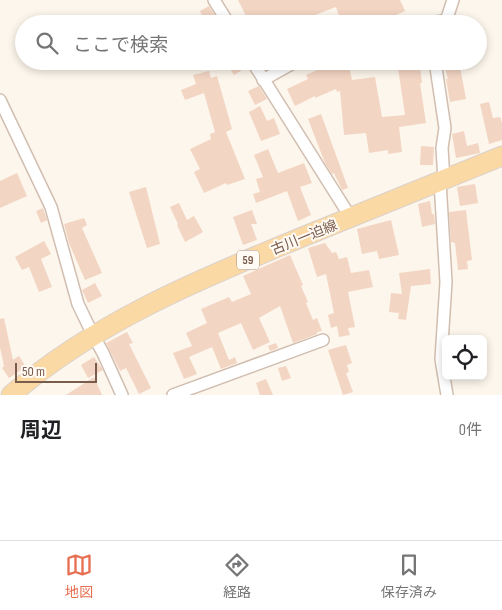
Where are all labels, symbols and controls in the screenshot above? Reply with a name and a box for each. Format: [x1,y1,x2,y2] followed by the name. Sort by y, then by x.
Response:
[15,15,487,70] search box
[33,29,61,57] icon: search
[73,34,168,57] text: ここで検索
[269,216,340,258] street label: 古川一迫線
[237,250,259,270] road number: 59
[442,335,487,380] map controls
[442,335,487,380] button: locate
[15,360,98,383] scale bar
[22,363,45,380] text: 50 m
[20,418,62,443] text: 周辺
[459,421,482,440] text: 0件
[65,551,93,601] tab: 地図
[223,551,251,601] tab: 経路
[381,551,437,601] tab: 保存済み

